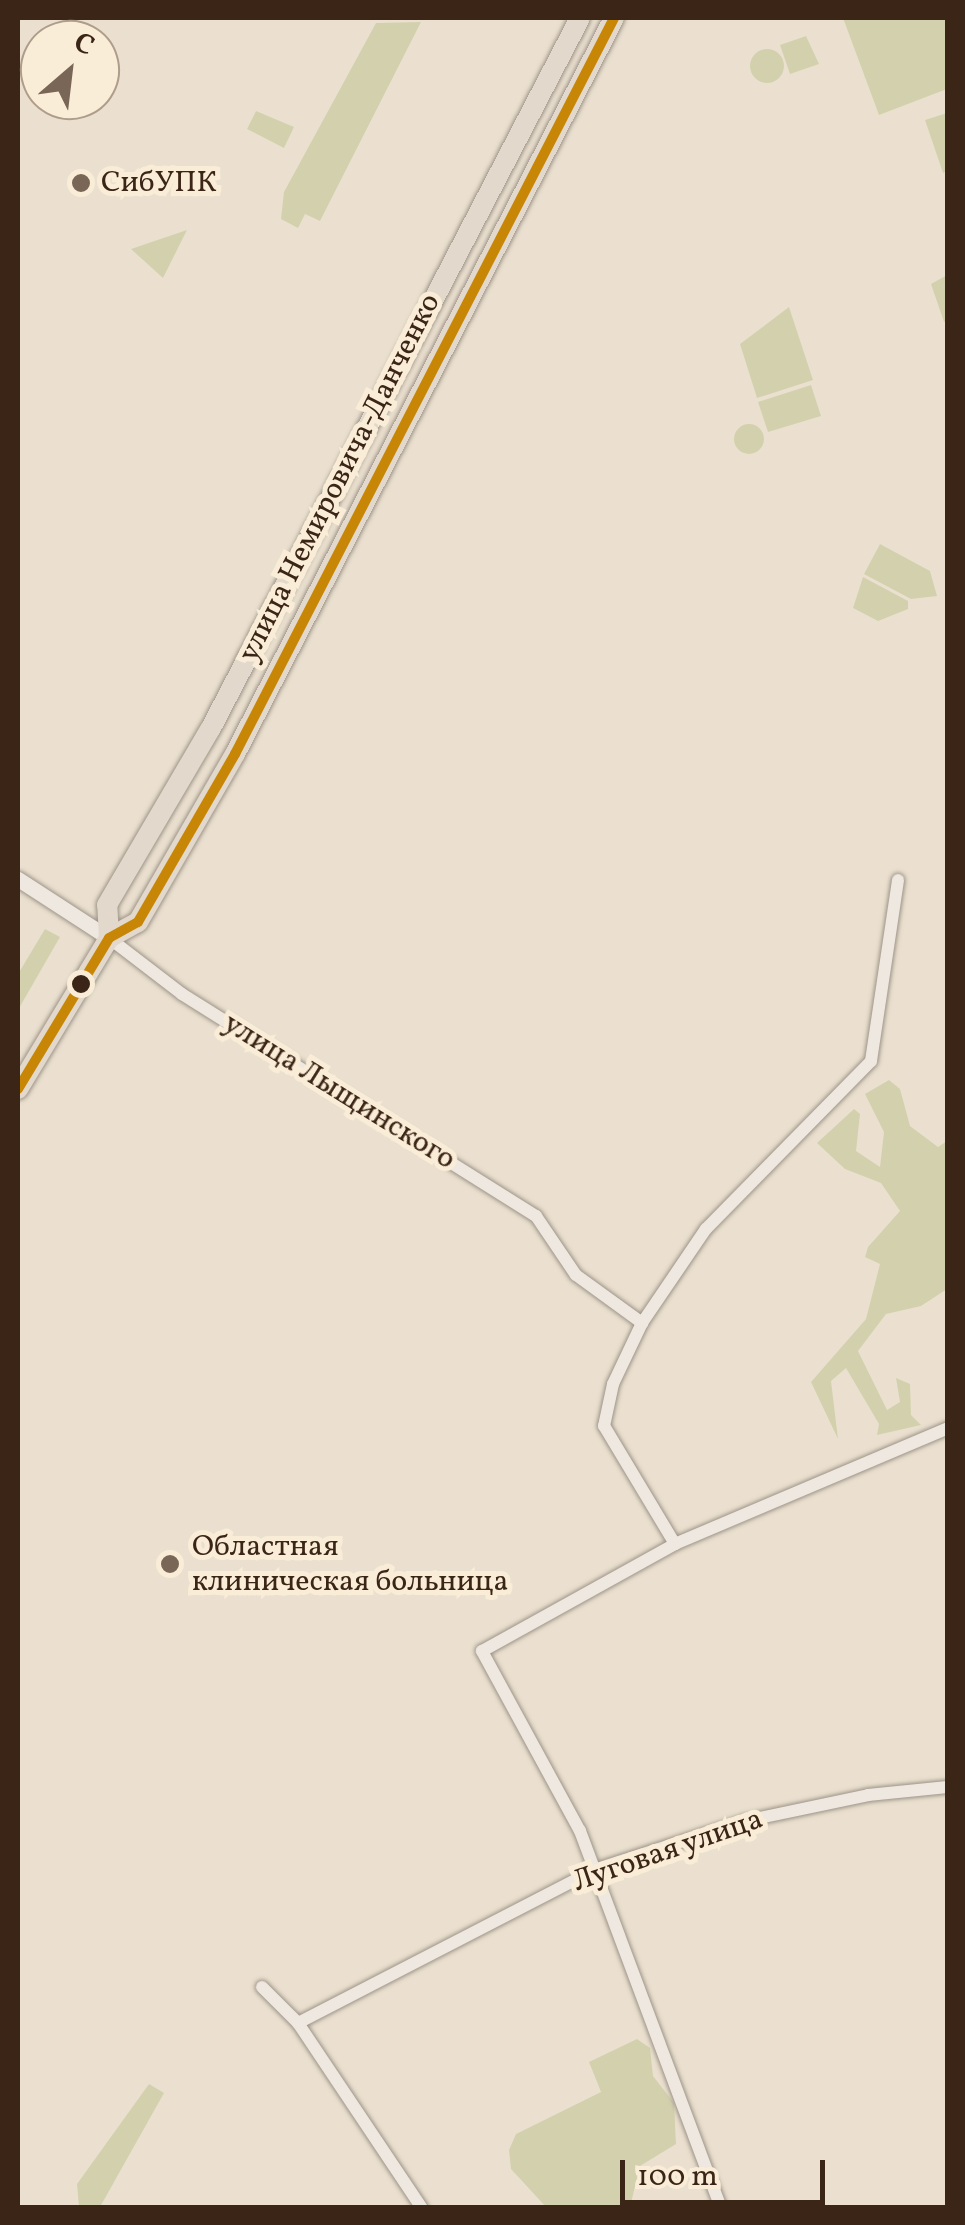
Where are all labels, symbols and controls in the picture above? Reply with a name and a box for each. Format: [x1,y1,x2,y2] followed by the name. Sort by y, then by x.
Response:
[20,20,120,120] north arrow
[66,23,100,66] text: С
[101,165,217,201] place label: СибУПК
[70,172,92,194] marker: СибУПК
[231,288,449,668] street label: улица Немировича-Данченко
[71,974,91,994] unlabelled marker
[216,1006,462,1178] street label: улица Лыщинского
[192,1529,508,1600] place label: Областная клиническая больница
[157,1551,183,1577] marker: Областная клиническая больница
[568,1801,768,1901] street label: Луговая улица
[625,2140,830,2202] scale bar
[637,2156,718,2198] text: 100 m

